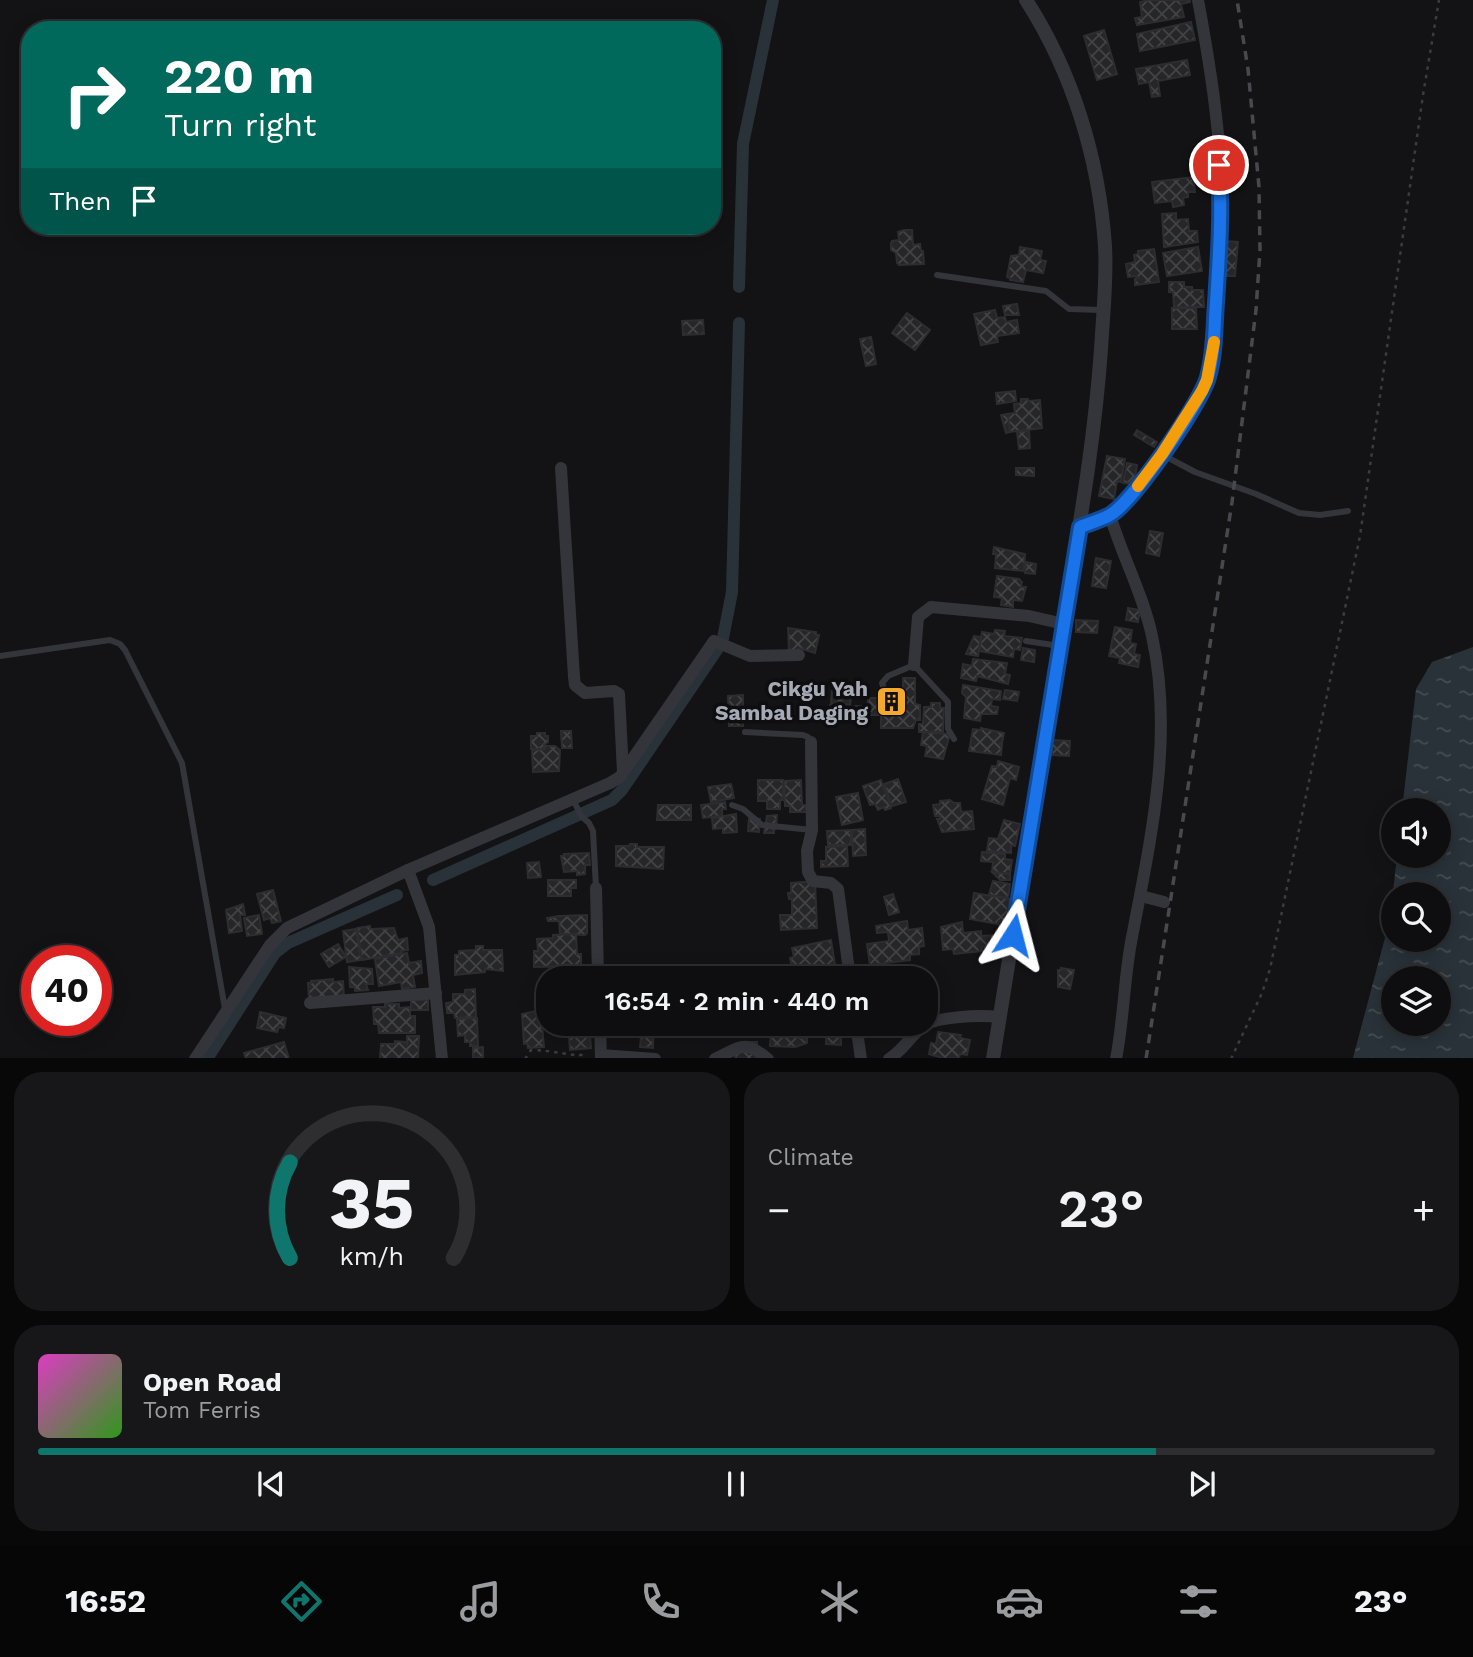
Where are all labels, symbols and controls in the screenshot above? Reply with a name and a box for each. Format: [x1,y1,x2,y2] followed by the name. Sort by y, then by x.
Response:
[164,47,314,105] text: 220 m
[49,49,140,140] icon: right
[164,106,316,144] text: Turn right
[1189,135,1249,195] pin
[1200,146,1238,184] icon: arrive
[125,182,163,220] icon: arrive
[49,186,111,216] text: Then
[715,676,868,725] place label: Cikgu Yah Sambal Daging
[874,684,908,718] building icon: Cikgu Yah Sambal Daging
[1381,798,1451,1036] map controls
[1381,798,1451,868] button: sound
[1381,882,1451,952] button: search
[976,898,1050,972] position arrow
[21,945,112,1036] speed limit sign: 40
[1381,966,1451,1036] button: layers
[605,986,869,1016] text: 16:54 · 2 min · 440 m
[768,1144,854,1171] text: Climate
[329,1160,415,1246] text: 35
[1058,1179,1144,1240] text: 23°
[768,1188,790,1232] text: −
[1412,1188,1435,1232] text: +
[340,1241,404,1270] text: km/h
[143,1367,281,1397] text: Open Road
[143,1397,261,1424] text: Tom Ferris
[252,1465,290,1503] icon: previous
[717,1465,755,1503] icon: pause
[1183,1465,1221,1503] icon: next
[277,1577,326,1626] icon: directions
[456,1577,505,1626] icon: music
[636,1577,685,1626] icon: phone
[815,1577,864,1626] icon: climate
[995,1577,1044,1626] icon: car
[1174,1577,1223,1626] icon: filters
[65,1582,146,1620] text: 16:52
[1354,1582,1408,1620] text: 23°

